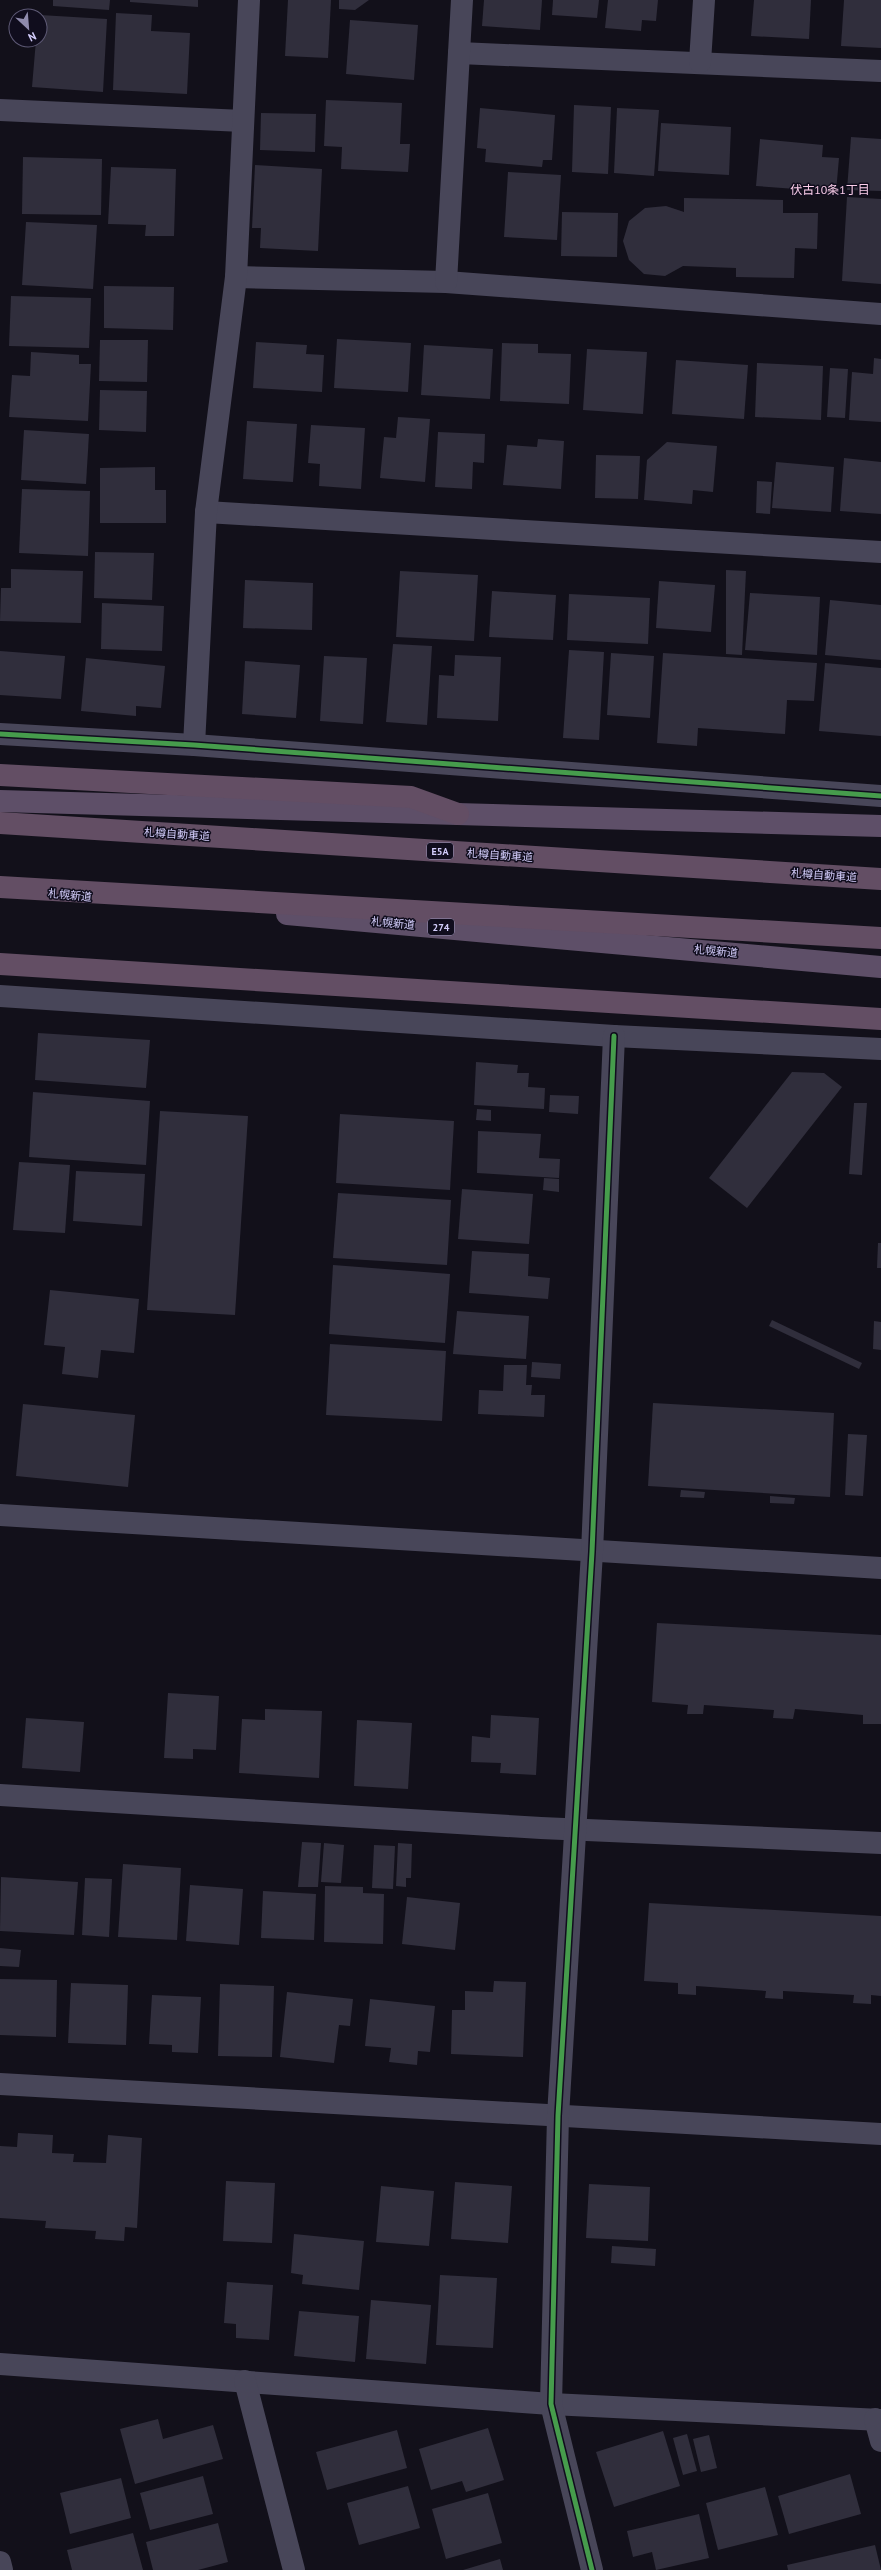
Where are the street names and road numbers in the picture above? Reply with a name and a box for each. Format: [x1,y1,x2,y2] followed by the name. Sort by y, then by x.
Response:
[144,825,210,843] street label: 札樽自動車道
[427,843,453,859] road number: E5A
[467,846,533,864] street label: 札樽自動車道
[791,866,857,884] street label: 札樽自動車道
[47,886,93,904] street label: 札幌新道
[370,914,416,932] street label: 札幌新道
[428,919,454,935] road number: 274
[693,942,739,960] street label: 札幌新道

